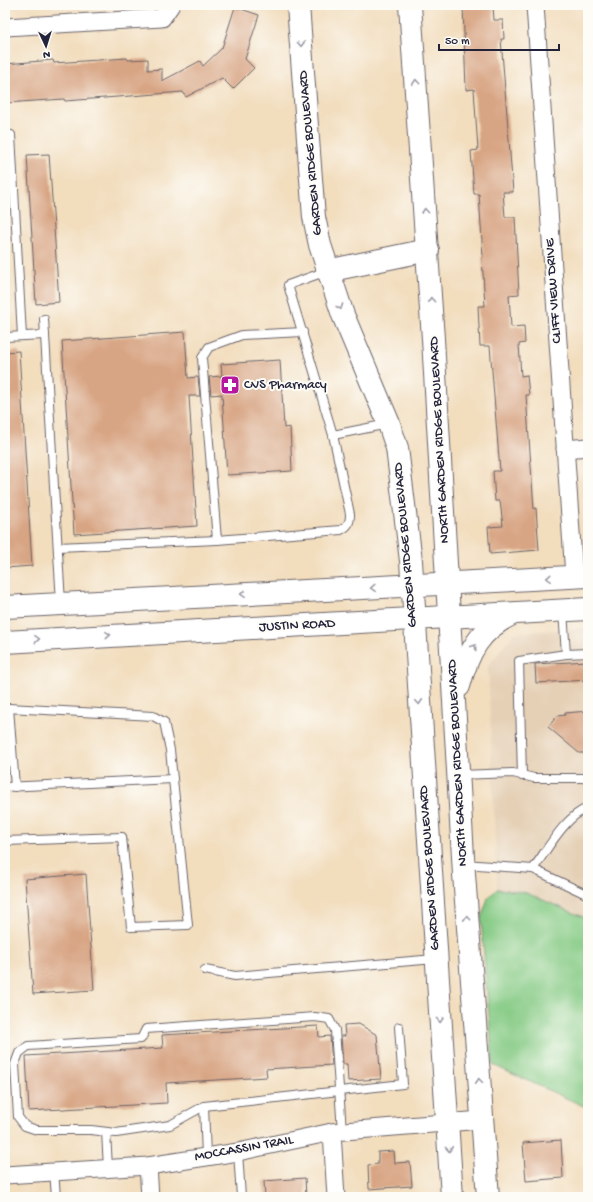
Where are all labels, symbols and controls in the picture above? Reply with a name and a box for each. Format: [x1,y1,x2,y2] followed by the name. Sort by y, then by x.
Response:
[26,26,66,66] north arrow
[439,26,559,52] scale bar
[445,35,470,49] text: 50 m
[296,41,305,47] one-way arrow
[43,48,51,60] text: N
[295,69,327,236] street label: GARDEN RIDGE BOULEVARD
[411,79,420,85] one-way arrow
[421,208,430,214] one-way arrow
[542,237,566,344] street label: CLIFF VIEW DRIVE
[427,297,435,303] one-way arrow
[336,304,344,311] one-way arrow
[426,335,454,544] street label: NORTH GARDEN RIDGE BOULEVARD
[219,374,241,396] pharmacy icon: CVS Pharmacy
[244,377,327,394] place label: CVS Pharmacy
[390,461,422,628] street label: GARDEN RIDGE BOULEVARD
[546,573,552,582] one-way arrow
[370,584,376,593] one-way arrow
[240,590,246,599] one-way arrow
[258,615,336,636] street label: JUSTIN ROAD
[105,631,111,640] one-way arrow
[34,635,40,644] one-way arrow
[469,644,477,651] one-way arrow
[444,658,472,867] street label: NORTH GARDEN RIDGE BOULEVARD
[415,699,423,705] one-way arrow
[416,784,444,951] street label: GARDEN RIDGE BOULEVARD
[463,915,472,921] one-way arrow
[436,1017,445,1023] one-way arrow
[475,1078,484,1084] one-way arrow
[193,1132,296,1166] street label: MOCCASSIN TRAIL
[444,1146,453,1152] one-way arrow

